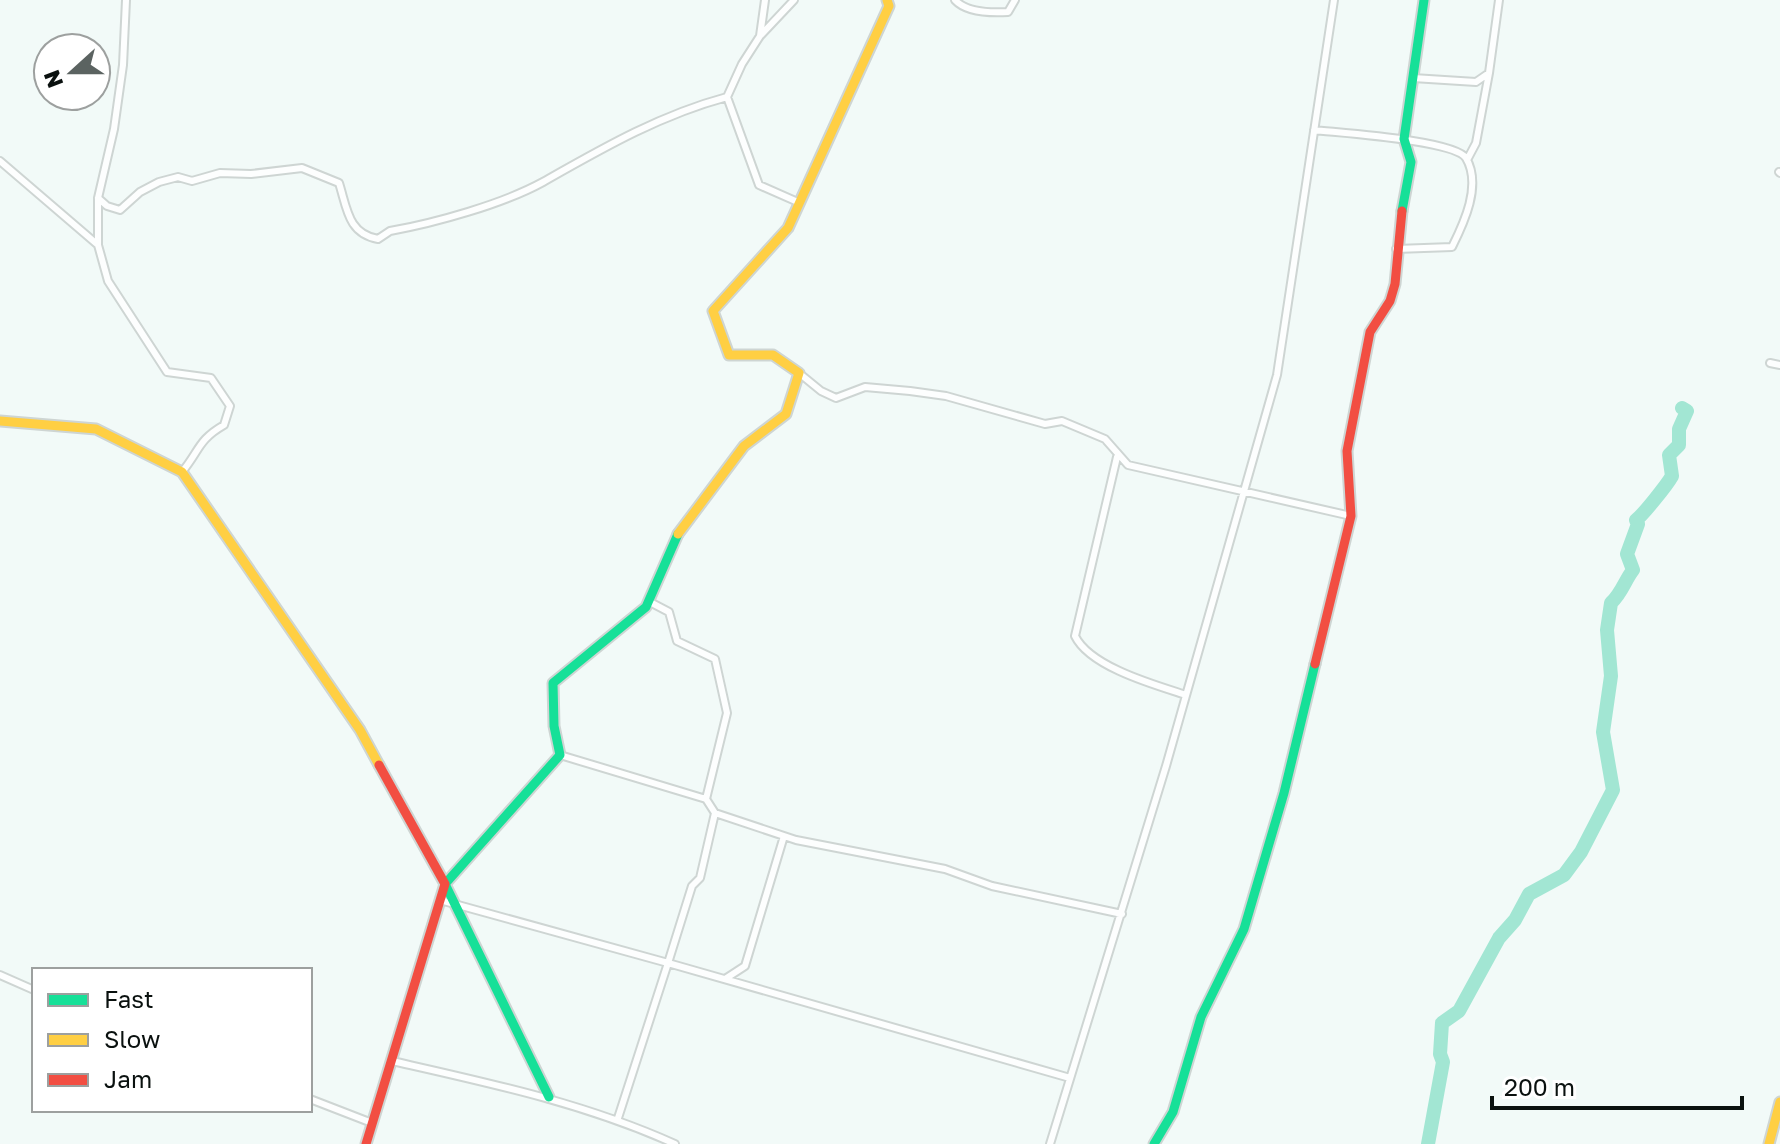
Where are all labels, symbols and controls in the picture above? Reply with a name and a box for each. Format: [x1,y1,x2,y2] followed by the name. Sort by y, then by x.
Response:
[32,32,112,112] north arrow
[37,67,68,92] text: N
[32,968,312,1112] legend
[104,984,154,1013] text: Fast
[104,1024,160,1053] text: Slow
[1492,1060,1742,1110] scale bar
[104,1064,152,1093] text: Jam
[1504,1072,1575,1101] text: 200 m

